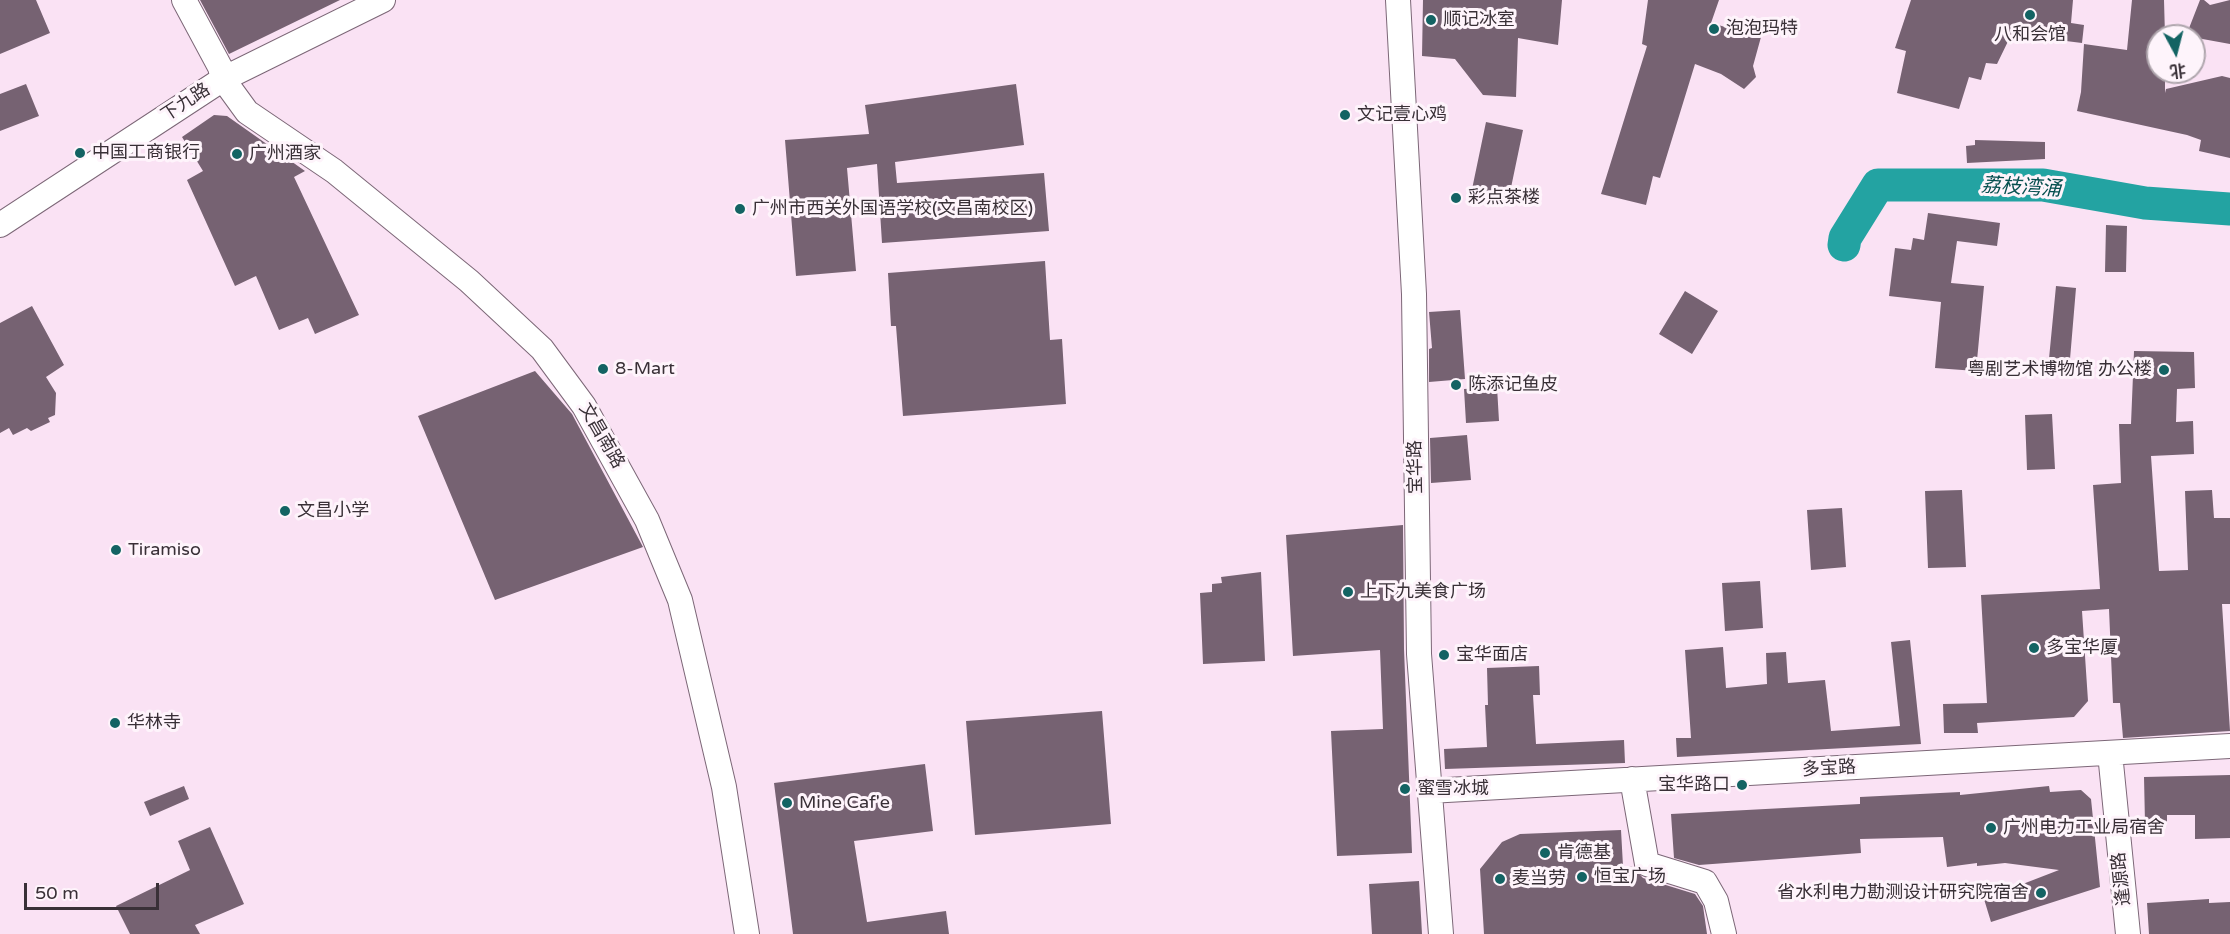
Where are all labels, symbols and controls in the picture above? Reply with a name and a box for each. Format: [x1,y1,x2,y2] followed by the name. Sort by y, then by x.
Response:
[2023,8,2037,22] marker: 八和会馆
[1443,9,1515,31] place label: 顺记冰室
[1424,13,1438,27] marker: 顺记冰室
[1726,18,1798,40] place label: 泡泡玛特
[1707,22,1721,36] marker: 泡泡玛特
[1994,24,2066,46] place label: 八和会馆
[2146,24,2206,84] north arrow
[2169,59,2187,81] text: 北
[157,79,215,127] street label: 下九路
[1357,104,1447,126] place label: 文记壹心鸡
[1338,108,1352,122] marker: 文记壹心鸡
[92,142,200,164] place label: 中国工商银行
[249,143,321,165] place label: 广州酒家
[73,146,87,160] marker: 中国工商银行
[230,147,244,161] marker: 广州酒家
[1980,174,2062,202] water label: 荔枝湾涌
[1468,187,1540,209] place label: 彩点茶楼
[1449,191,1463,205] marker: 彩点茶楼
[752,198,1033,220] place label: 广州市西关外国语学校(文昌南校区)
[733,202,747,216] marker: 广州市西关外国语学校(文昌南校区)
[615,358,675,380] place label: 8-Mart
[1967,359,2152,381] place label: 粤剧艺术博物馆 办公楼
[596,362,610,376] marker: 8-Mart
[2157,363,2171,377] marker: 粤剧艺术博物馆 办公楼
[1468,374,1558,396] place label: 陈添记鱼皮
[1449,378,1463,392] marker: 陈添记鱼皮
[574,399,628,473] street label: 文昌南路
[1405,440,1427,494] street label: 宝华路
[297,500,369,522] place label: 文昌小学
[278,504,292,518] marker: 文昌小学
[128,539,201,561] place label: Tiramiso
[109,543,123,557] marker: Tiramiso
[1360,581,1486,603] place label: 上下九美食广场
[1341,585,1355,599] marker: 上下九美食广场
[2046,637,2118,659] place label: 多宝华厦
[2027,641,2041,655] marker: 多宝华厦
[1456,644,1528,666] place label: 宝华面店
[1437,648,1451,662] marker: 宝华面店
[127,712,181,734] place label: 华林寺
[108,716,122,730] marker: 华林寺
[1801,757,1857,781] street label: 多宝路
[1658,774,1730,796] place label: 宝华路口
[1417,778,1489,800] place label: 蜜雪冰城
[1735,778,1749,792] marker: 宝华路口
[1398,782,1412,796] marker: 蜜雪冰城
[799,792,890,814] place label: Mine Caf'e
[780,796,794,810] marker: Mine Caf'e
[2003,817,2165,839] place label: 广州电力工业局宿舍
[1984,821,1998,835] marker: 广州电力工业局宿舍
[1557,842,1611,864] place label: 肯德基
[1538,846,1552,860] marker: 肯德基
[2108,851,2136,907] street label: 逢源路
[1594,866,1666,888] place label: 恒宝广场
[1512,868,1566,890] place label: 麦当劳
[1575,870,1589,884] marker: 恒宝广场
[27,871,162,909] scale bar
[1493,872,1507,886] marker: 麦当劳
[35,882,79,904] text: 50 m
[1777,882,2029,904] place label: 省水利电力勘测设计研究院宿舍
[2034,886,2048,900] marker: 省水利电力勘测设计研究院宿舍

